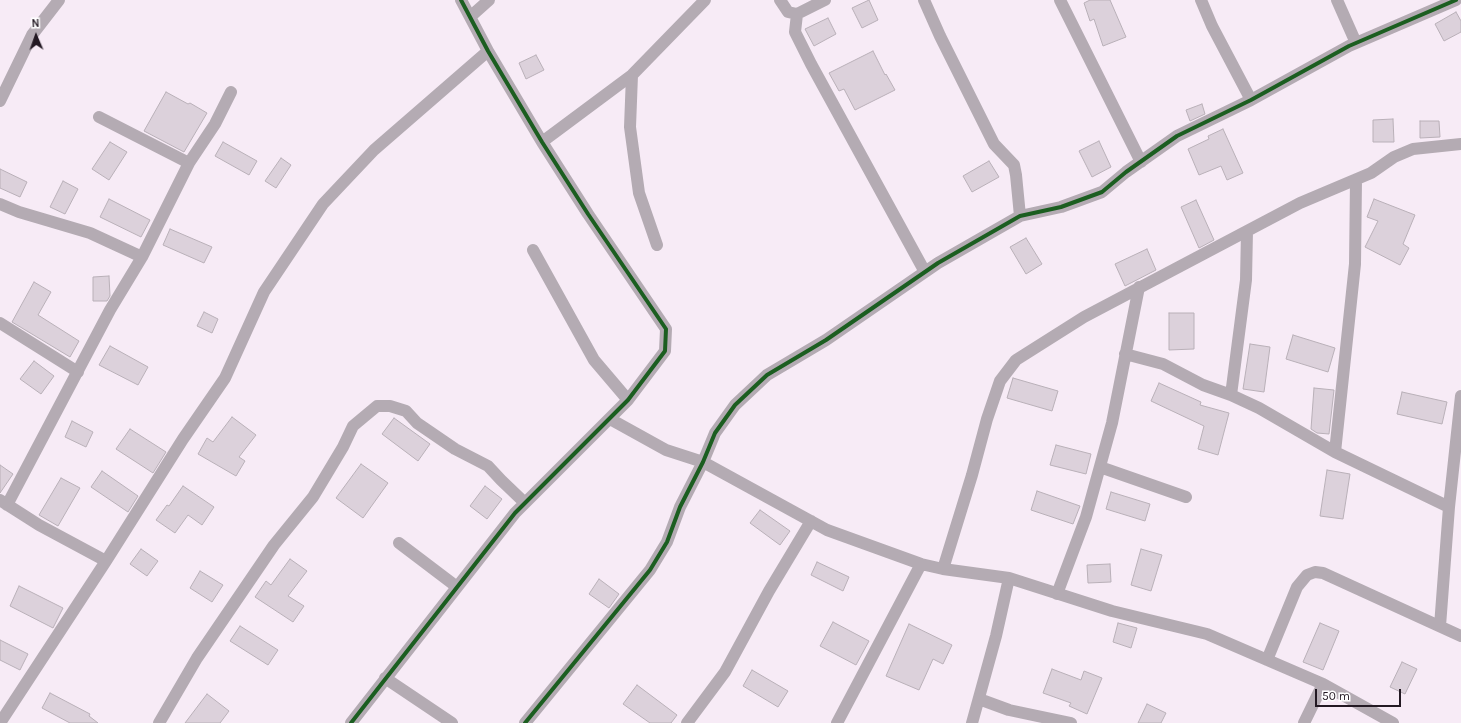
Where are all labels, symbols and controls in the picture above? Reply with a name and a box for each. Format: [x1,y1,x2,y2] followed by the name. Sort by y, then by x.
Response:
[16,16,56,56] north arrow
[31,17,40,30] text: N
[1317,681,1403,707] scale bar
[1322,689,1350,703] text: 50 m

